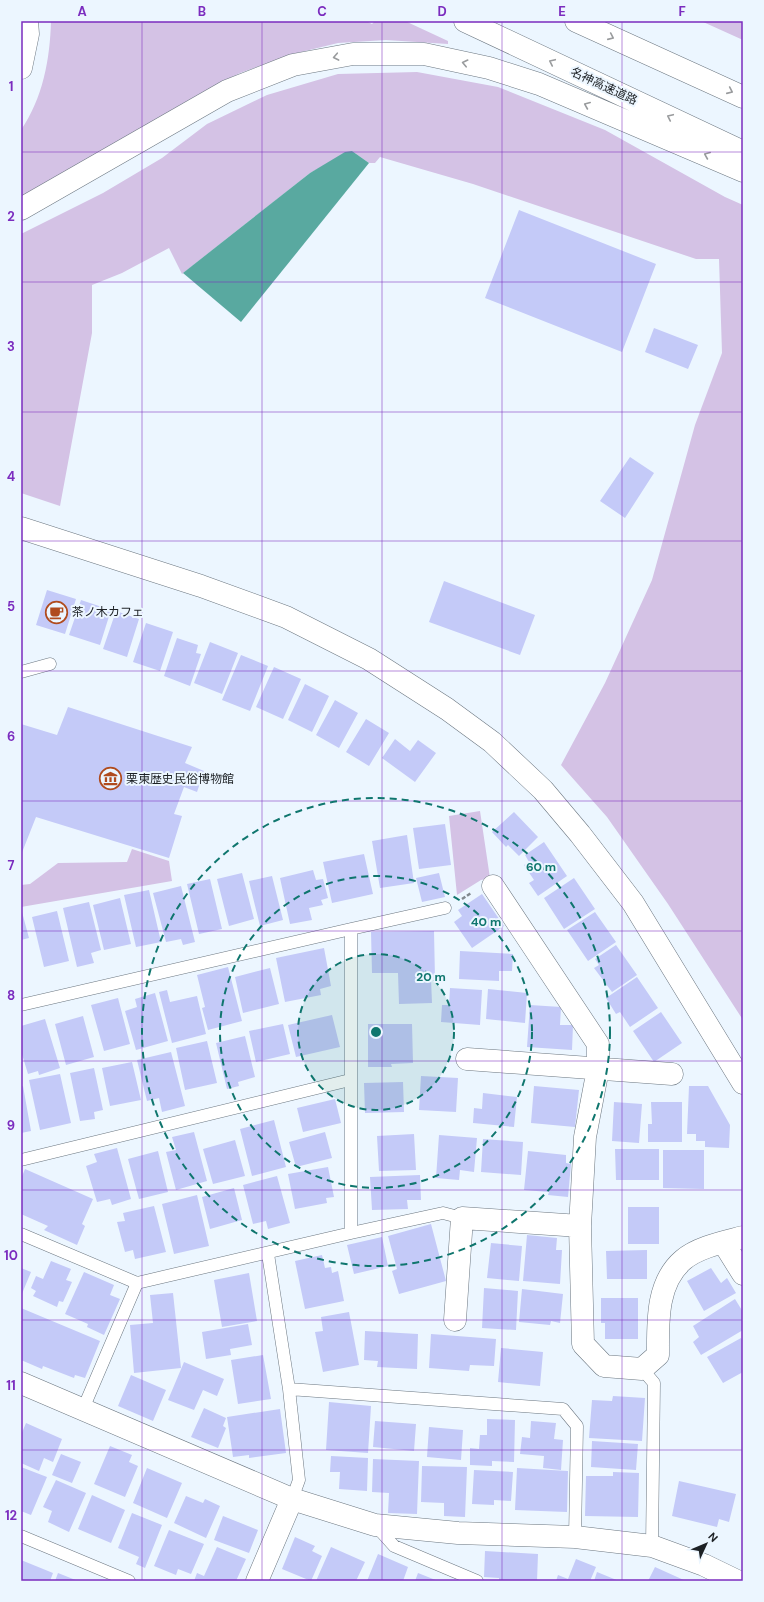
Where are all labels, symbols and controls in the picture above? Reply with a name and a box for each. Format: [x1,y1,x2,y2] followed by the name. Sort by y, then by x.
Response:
[77,3,87,20] text: A
[198,3,206,20] text: B
[317,3,327,20] text: C
[437,3,447,20] text: D
[558,3,566,20] text: E
[678,3,686,20] text: F
[607,32,614,40] one-way arrow
[333,52,339,61] one-way arrow
[461,59,468,67] one-way arrow
[549,59,557,67] one-way arrow
[568,64,640,108] street label: 名神高速道路
[9,78,13,95] text: 1
[726,86,733,94] one-way arrow
[584,101,591,109] one-way arrow
[666,114,674,122] one-way arrow
[704,152,711,160] one-way arrow
[7,208,15,225] text: 2
[7,338,15,355] text: 3
[7,468,15,485] text: 4
[7,598,15,615] text: 5
[43,599,69,625] cafe icon: 茶ノ木カフェ
[72,604,144,620] place label: 茶ノ木カフェ
[7,728,15,745] text: 6
[98,766,124,792] museum icon: 栗東歴史民俗博物館
[126,771,234,787] place label: 栗東歴史民俗博物館
[8,857,15,874] text: 7
[526,859,556,875] text: 60 m
[471,914,501,930] text: 40 m
[416,969,446,985] text: 20 m
[7,987,15,1004] text: 8
[369,1025,383,1039] centre of rings
[7,1117,15,1134] text: 9
[4,1247,18,1264] text: 10
[6,1377,16,1394] text: 11
[5,1507,17,1524] text: 12
[686,1524,726,1564] north arrow
[705,1529,721,1545] text: N

